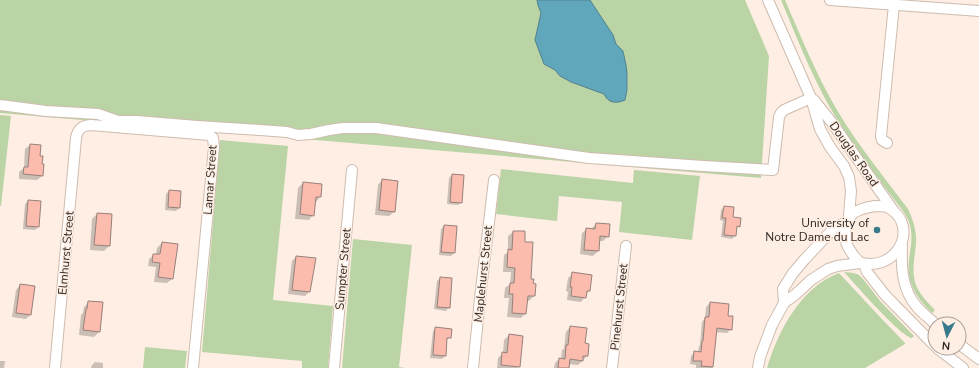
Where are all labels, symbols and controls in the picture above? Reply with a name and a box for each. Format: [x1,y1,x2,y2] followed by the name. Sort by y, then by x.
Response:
[826,118,882,190] street label: Douglas Road
[200,144,220,215] street label: Lamar Street
[54,209,78,296] street label: Elmhurst Street
[765,215,870,245] place label: University of Notre Dame du Lac
[470,224,496,323] street label: Maplehurst Street
[872,225,882,235] marker: University of Notre Dame du Lac
[331,227,355,311] street label: Sumpter Street
[606,262,632,351] street label: Pinehurst Street
[927,316,967,356] north arrow
[941,338,951,353] text: N

